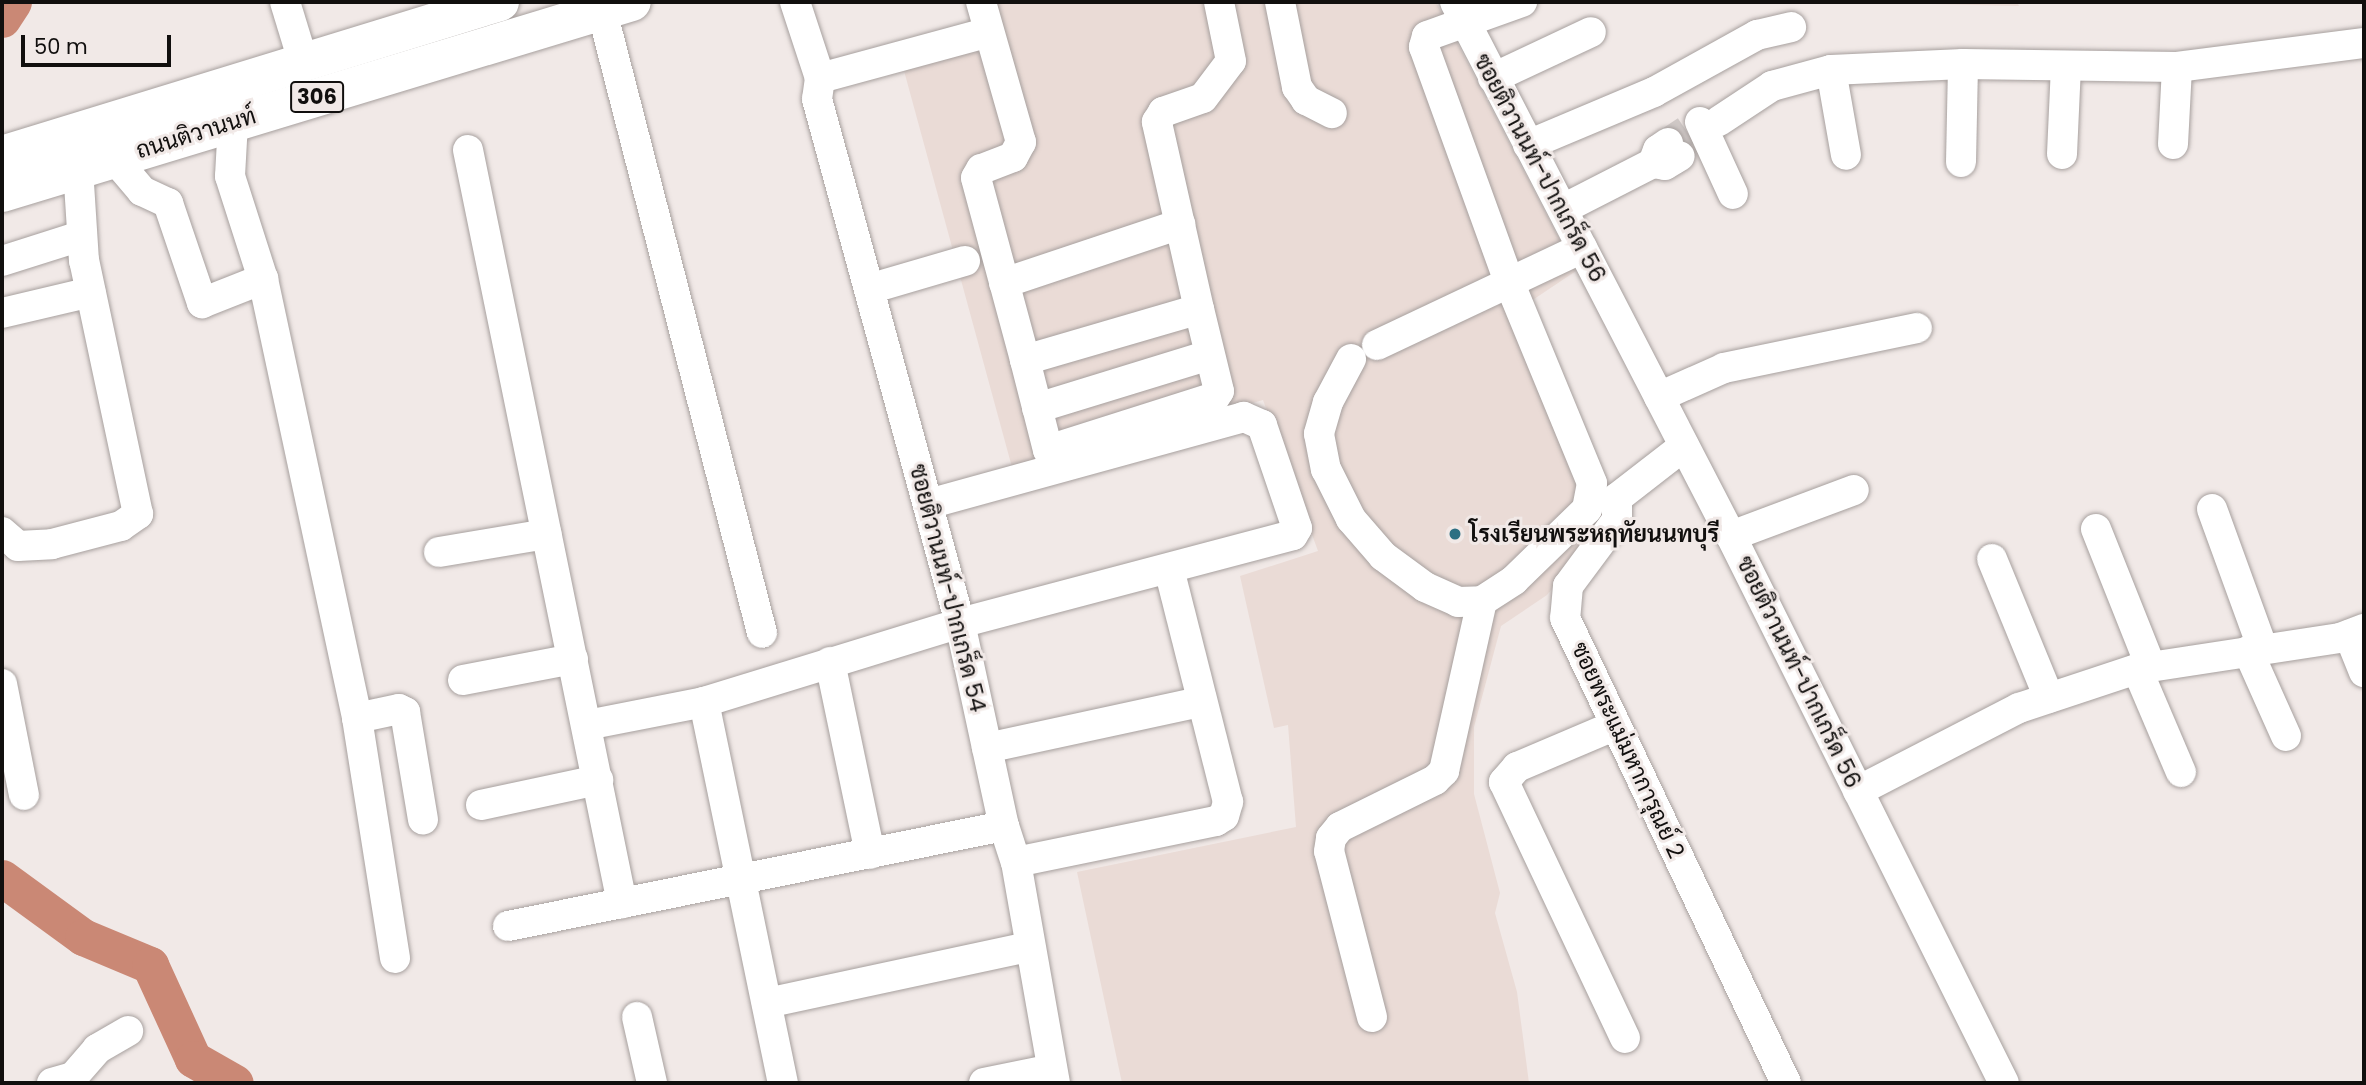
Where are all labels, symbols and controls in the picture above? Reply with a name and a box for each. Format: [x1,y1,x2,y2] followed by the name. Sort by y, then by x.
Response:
[24,21,175,65] scale bar
[34,32,88,61] text: 50 m
[1468,49,1612,287] street label: ซอยติวานนท์-ปากเกร็ด 56
[289,80,345,114] road number: 306
[133,102,259,164] street label: ถนนติวานนท์
[904,461,992,715] street label: ซอยติวานนท์-ปากเกร็ด 54
[1469,520,1719,548] place label: โรงเรียนพระหฤทัยนนทบุรี
[1447,526,1463,542] marker: โรงเรียนพระหฤทัยนนทบุรี
[1731,552,1867,792] street label: ซอยติวานนท์-ปากเกร็ด 56
[1566,638,1690,862] street label: ซอยพระแม่มหาการุณย์ 2

